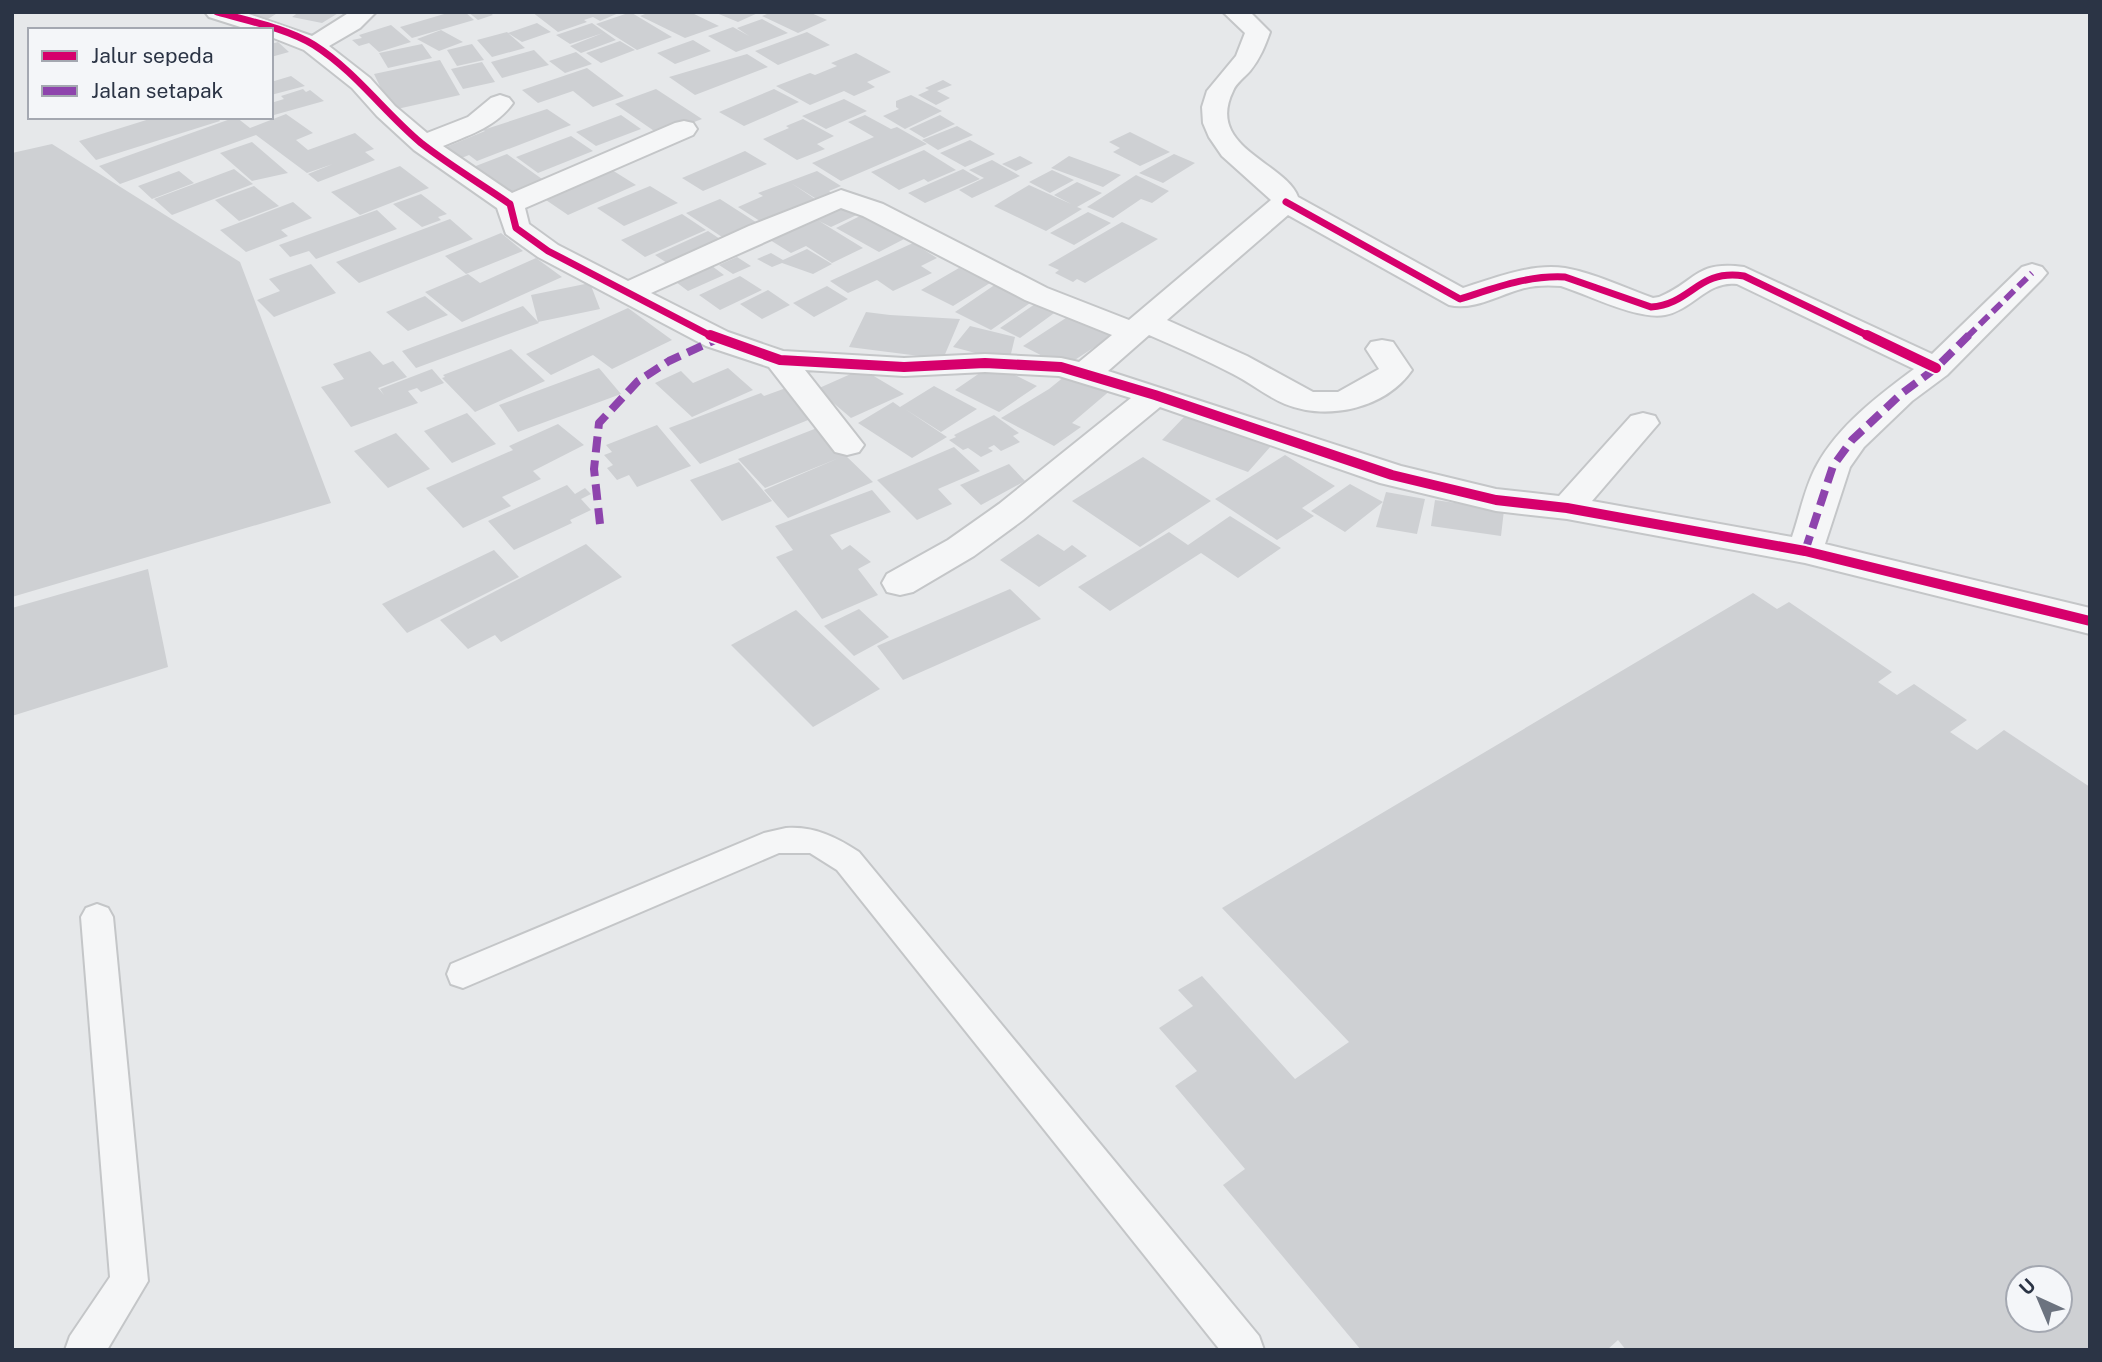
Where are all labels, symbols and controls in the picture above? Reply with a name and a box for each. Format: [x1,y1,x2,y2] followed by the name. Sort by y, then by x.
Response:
[28,28,273,119] legend
[91,43,214,68] text: Jalur sepeda
[91,78,224,103] text: Jalan setapak
[2004,1264,2074,1334] north arrow
[2015,1274,2040,1299] text: U

